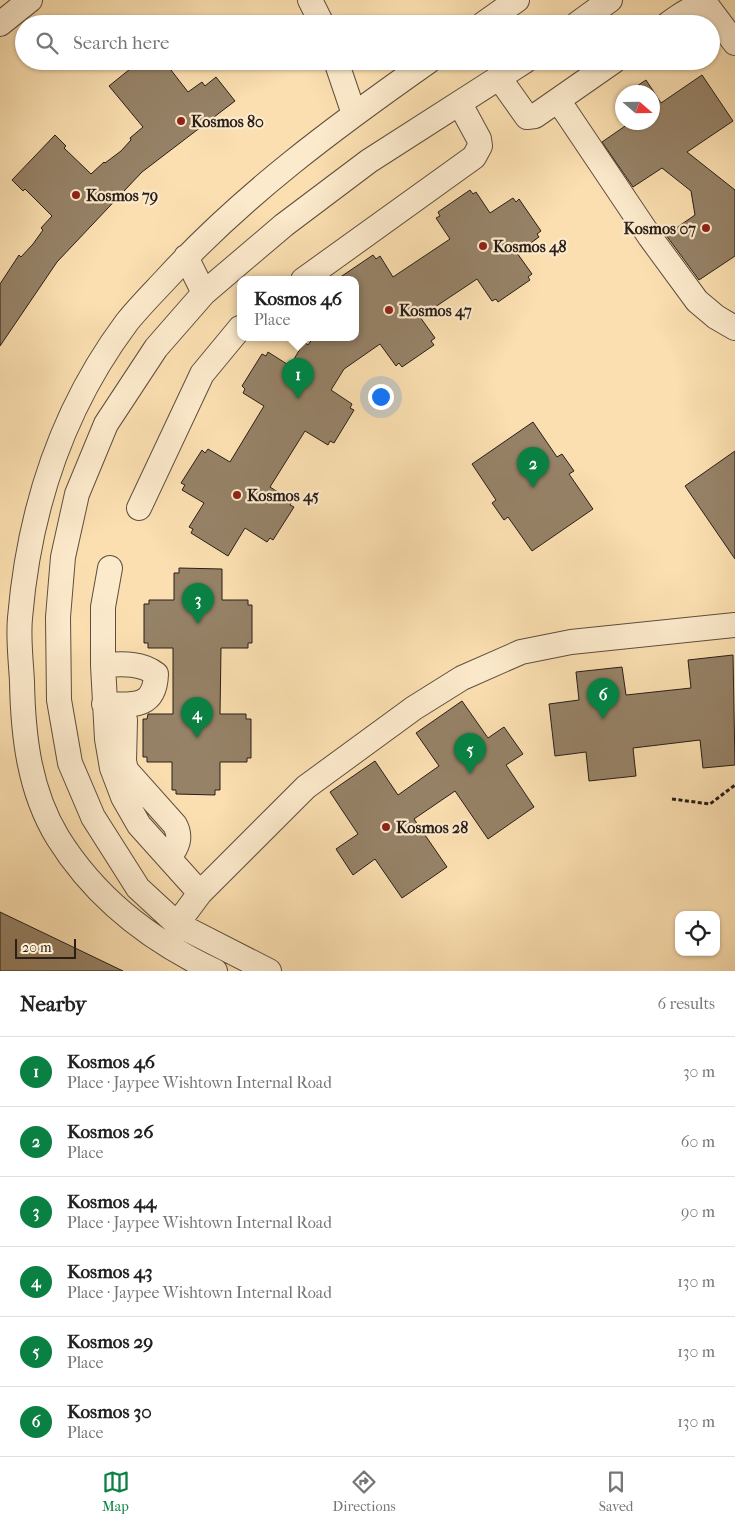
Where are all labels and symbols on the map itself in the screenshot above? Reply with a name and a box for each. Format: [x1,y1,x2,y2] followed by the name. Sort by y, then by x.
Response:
[615,85,660,130] north arrow
[191,112,264,131] place label: Kosmos 80
[175,115,187,127] marker: Kosmos 80
[86,186,158,206] place label: Kosmos 79
[70,189,82,201] marker: Kosmos 79
[623,219,696,238] place label: Kosmos 07
[700,222,712,234] marker: Kosmos 07
[493,237,567,257] place label: Kosmos 48
[477,240,489,252] marker: Kosmos 48
[399,301,472,321] place label: Kosmos 47
[383,304,395,316] marker: Kosmos 47
[282,358,314,399] pin: 1
[368,384,394,410] your location
[517,447,549,488] pin: 2
[247,486,319,506] place label: Kosmos 45
[231,489,243,501] marker: Kosmos 45
[182,583,214,624] pin: 3
[587,678,619,719] pin: 6
[181,697,213,738] pin: 4
[454,733,486,774] pin: 5
[396,818,468,837] place label: Kosmos 28
[380,821,392,833] marker: Kosmos 28
[15,936,76,959] scale bar

